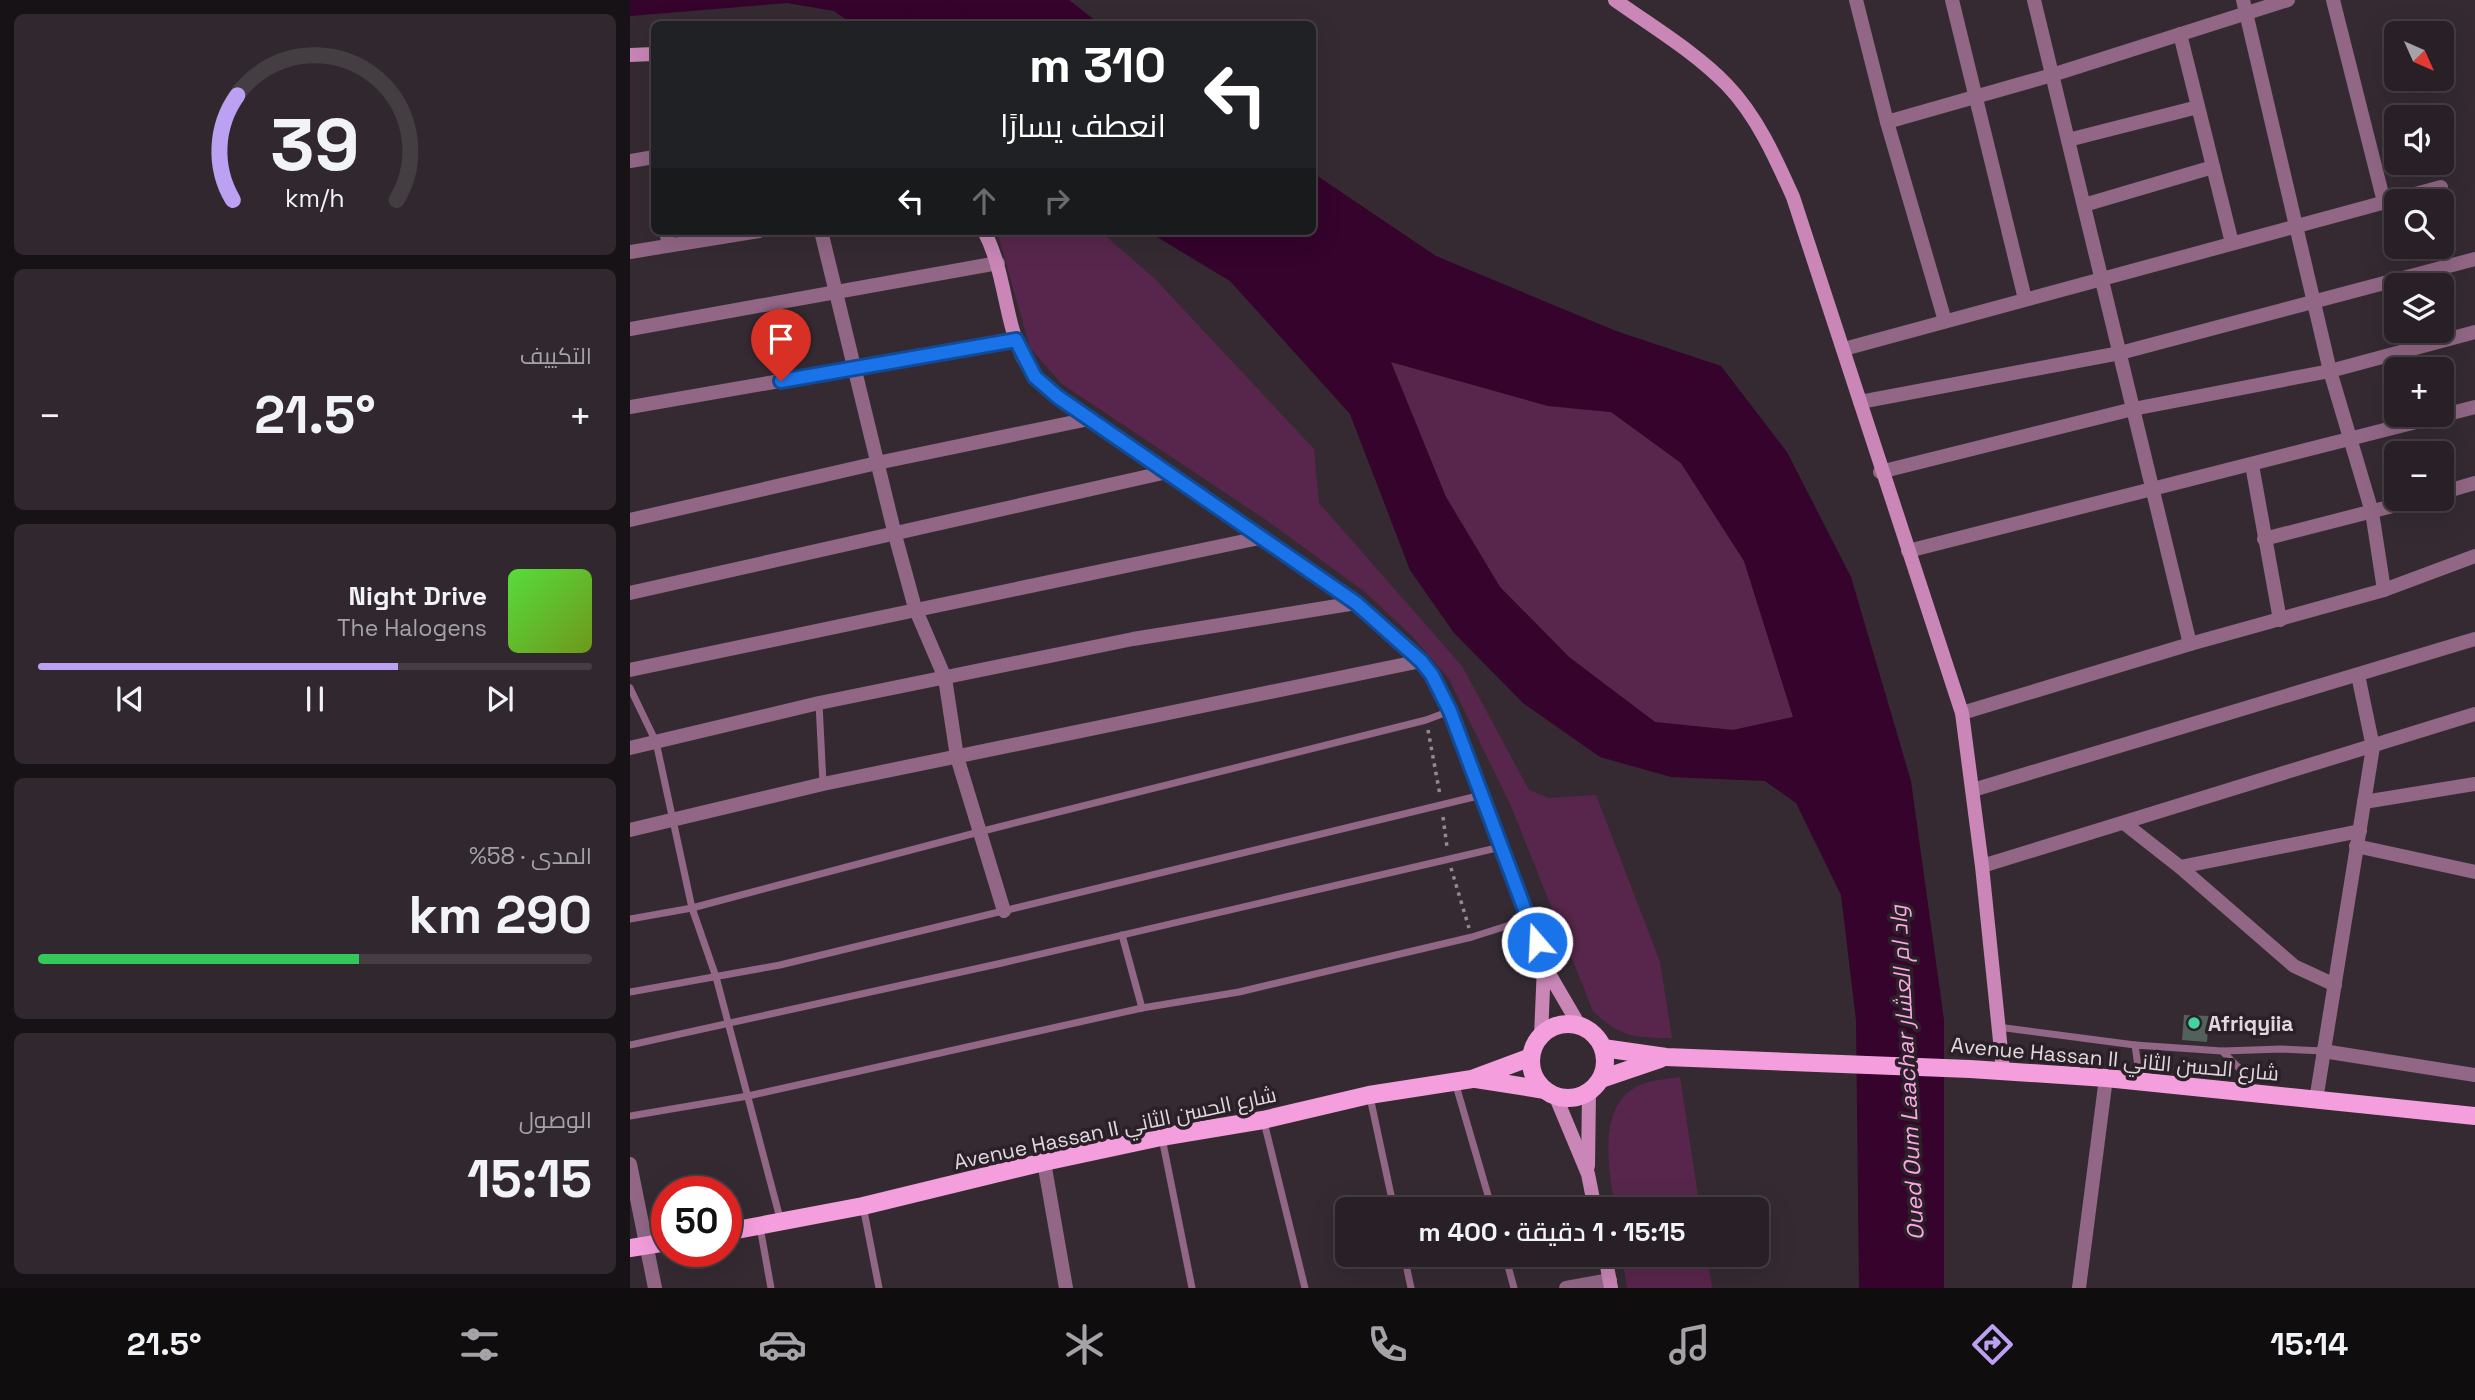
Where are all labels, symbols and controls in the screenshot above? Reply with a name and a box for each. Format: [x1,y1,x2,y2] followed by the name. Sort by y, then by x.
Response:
[2384,21,2454,91] north arrow
[2384,21,2454,511] map controls
[1029,34,1166,96] text: 310 m
[1190,49,1281,140] icon: left
[270,99,360,192] text: 39
[2384,105,2454,175] button: sound
[1000,106,1166,146] text: انعطف يسارًا
[285,182,345,214] text: km/h
[892,182,930,220] icon: left
[965,182,1003,220] icon: ahead
[1038,182,1076,220] icon: right
[2384,189,2454,259] button: search
[2384,273,2454,343] button: layers
[751,309,811,381] pin
[762,320,800,358] icon: arrive
[520,341,592,371] text: التكييف
[2384,357,2454,427] button: +
[254,382,376,448] text: 21.5°
[38,392,62,440] text: −
[568,392,592,440] text: +
[2384,441,2454,511] button: −
[349,579,487,613] text: Night Drive
[337,613,487,643] text: The Halogens
[111,680,149,718] icon: previous
[296,680,334,718] icon: pause
[481,680,519,718] icon: next
[469,841,592,871] text: المدى · 58%
[409,882,592,948] text: 290 km
[1883,903,1932,1241] water label: Oued Oum Laachar واد ام العشار
[1500,905,1574,979] position arrow
[2208,1010,2293,1037] place label: Afriqyiia
[2186,1015,2202,1031] marker: Afriqyiia
[1950,1031,2280,1090] street label: Avenue Hassan II شارع الحسن الثاني
[951,1081,1279,1178] street label: Avenue Hassan II شارع الحسن الثاني
[519,1105,592,1135] text: الوصول
[467,1146,592,1212] text: 15:15
[651,1176,742,1267] speed limit sign: 50
[1419,1215,1685,1249] text: 15:15 · 1 دقيقة · 400 m
[455,1320,504,1369] icon: filters
[758,1320,807,1369] icon: car
[1060,1320,1109,1369] icon: climate
[1363,1320,1412,1369] icon: phone
[1665,1320,1714,1369] icon: music
[1968,1320,2017,1369] icon: directions
[127,1324,202,1364] text: 21.5°
[2270,1324,2348,1364] text: 15:14

